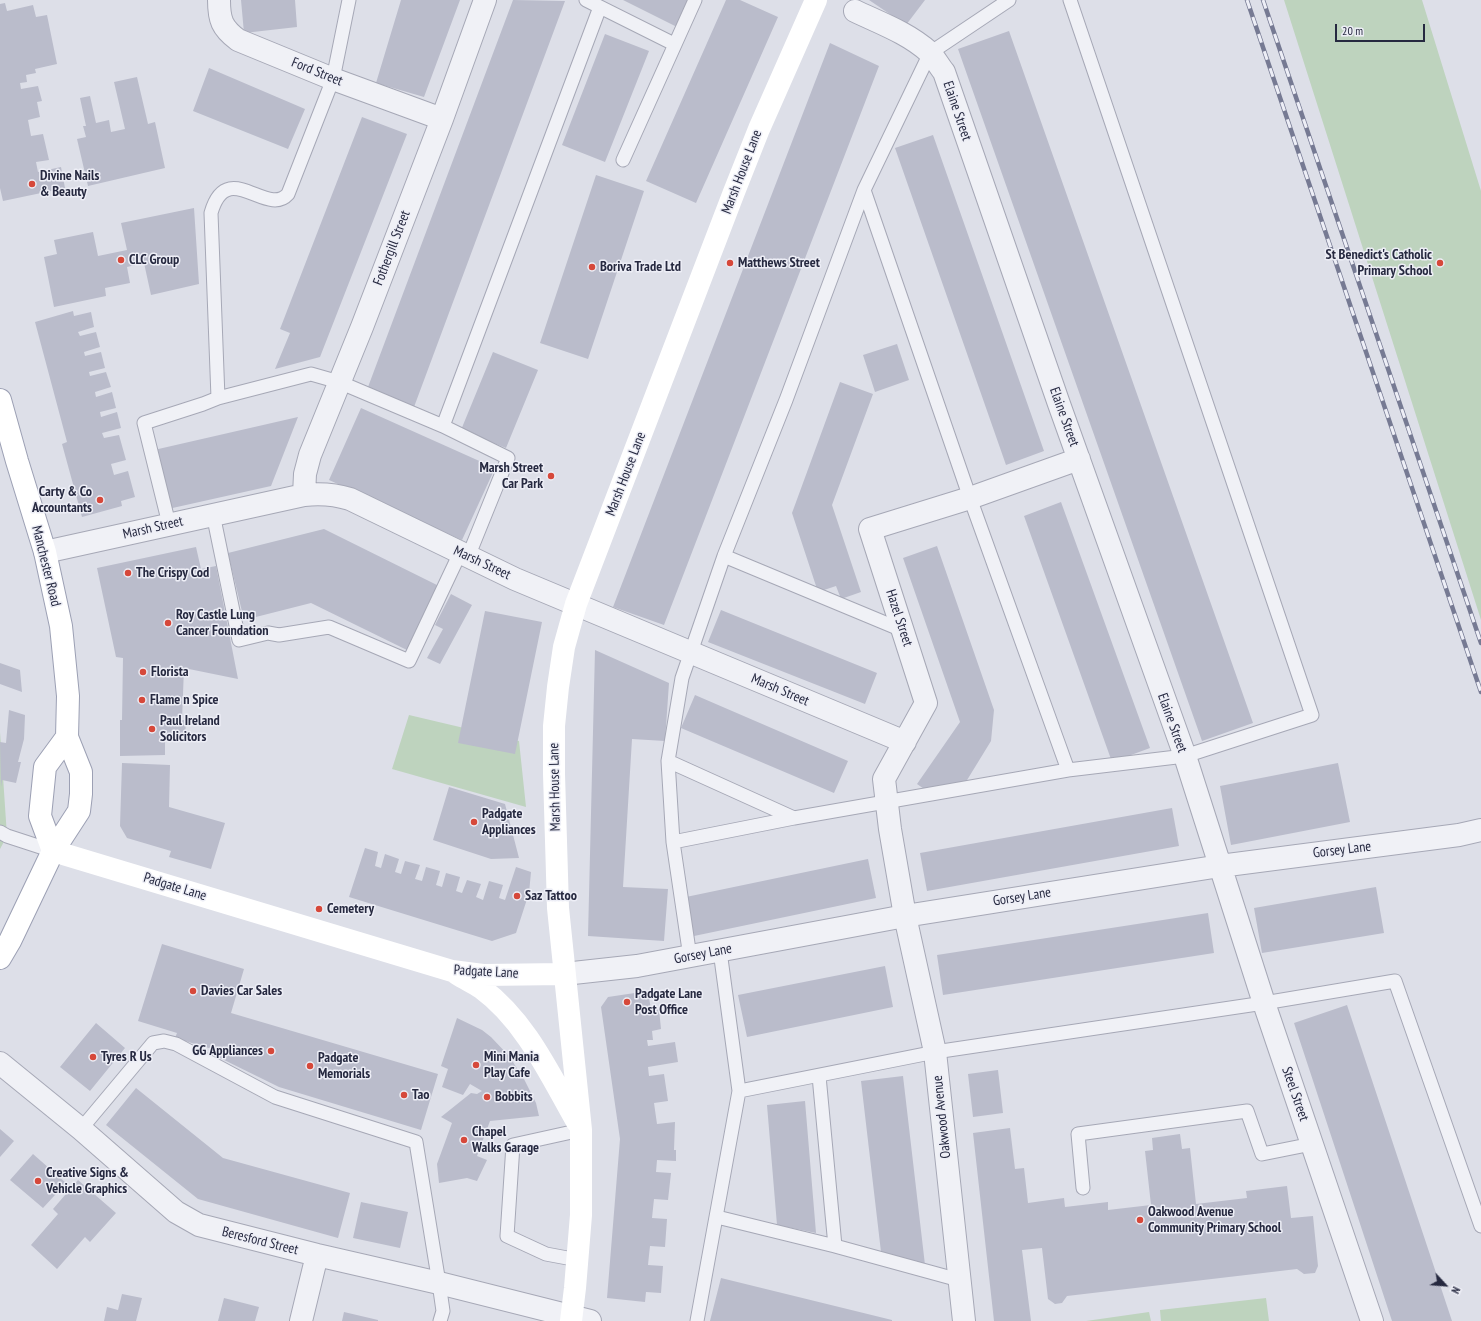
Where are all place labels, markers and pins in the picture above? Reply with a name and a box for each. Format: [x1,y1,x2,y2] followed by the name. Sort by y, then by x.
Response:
[40,168,99,200] place label: Divine Nails & Beauty
[27,179,37,189] marker: Divine Nails & Beauty
[1326,247,1432,280] place label: St Benedict's Catholic Primary School
[129,252,179,268] place label: CLC Group
[116,255,126,265] marker: CLC Group
[738,255,820,271] place label: Matthews Street
[725,258,735,268] marker: Matthews Street
[1435,258,1445,268] marker: St Benedict's Catholic Primary School
[600,259,681,275] place label: Boriva Trade Ltd
[587,262,597,272] marker: Boriva Trade Ltd
[479,460,543,492] place label: Marsh Street Car Park
[546,471,556,481] marker: Marsh Street Car Park
[32,484,92,516] place label: Carty & Co Accountants
[95,495,105,505] marker: Carty & Co Accountants
[136,565,209,581] place label: The Crispy Cod
[123,568,133,578] marker: The Crispy Cod
[176,607,268,640] place label: Roy Castle Lung Cancer Foundation
[163,618,173,628] marker: Roy Castle Lung Cancer Foundation
[151,664,189,680] place label: Florista
[138,667,148,677] marker: Florista
[150,692,219,708] place label: Flame n Spice
[137,695,147,705] marker: Flame n Spice
[160,713,220,746] place label: Paul Ireland Solicitors
[147,724,157,734] marker: Paul Ireland Solicitors
[482,806,536,838] place label: Padgate Appliances
[469,817,479,827] marker: Padgate Appliances
[525,888,577,904] place label: Saz Tattoo
[512,891,522,901] marker: Saz Tattoo
[327,901,374,917] place label: Cemetery
[314,904,324,914] marker: Cemetery
[201,983,282,999] place label: Davies Car Sales
[188,986,198,996] marker: Davies Car Sales
[635,986,702,1018] place label: Padgate Lane Post Office
[622,997,632,1007] marker: Padgate Lane Post Office
[192,1043,263,1059] place label: GG Appliances
[266,1046,276,1056] marker: GG Appliances
[101,1049,152,1065] place label: Tyres R Us
[484,1049,539,1082] place label: Mini Mania Play Cafe
[318,1050,370,1082] place label: Padgate Memorials
[88,1052,98,1062] marker: Tyres R Us
[471,1060,481,1070] marker: Mini Mania Play Cafe
[305,1061,315,1071] marker: Padgate Memorials
[412,1087,429,1103] place label: Tao
[495,1089,533,1105] place label: Bobbits
[399,1090,409,1100] marker: Tao
[482,1092,492,1102] marker: Bobbits
[472,1124,539,1156] place label: Chapel Walks Garage
[459,1135,469,1145] marker: Chapel Walks Garage
[46,1165,129,1198] place label: Creative Signs & Vehicle Graphics
[33,1176,43,1186] marker: Creative Signs & Vehicle Graphics
[1148,1204,1281,1236] place label: Oakwood Avenue Community Primary School
[1135,1215,1145,1225] marker: Oakwood Avenue Community Primary School

